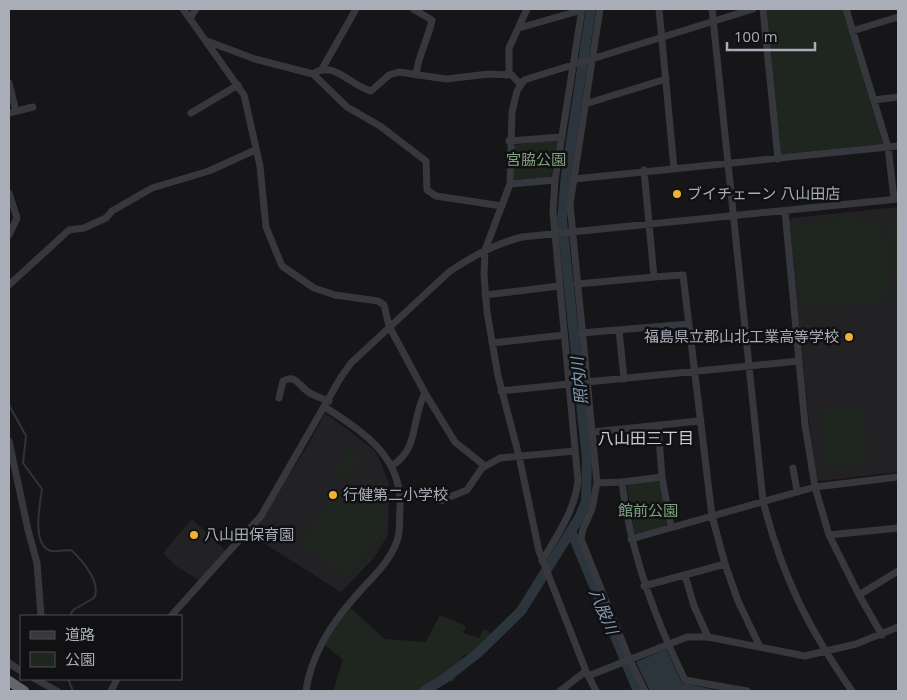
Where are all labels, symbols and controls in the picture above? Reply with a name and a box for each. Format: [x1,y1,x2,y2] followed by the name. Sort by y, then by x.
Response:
[727,20,814,52] scale bar
[734,26,778,46] text: 100 m
[506,149,566,169] park label: 宮脇公園
[687,183,840,203] place label: ブイチェーン 八山田店
[671,188,683,200] marker: ブイチェーン 八山田店
[644,326,839,346] place label: 福島県立郡山北工業高等学校
[843,331,855,343] marker: 福島県立郡山北工業高等学校
[565,354,592,406] water label: 照内川
[598,427,694,449] district label: 八山田三丁目
[343,484,448,504] place label: 行健第二小学校
[327,489,339,501] marker: 行健第二小学校
[618,500,678,520] park label: 館前公園
[204,524,294,544] place label: 八山田保育園
[188,529,200,541] marker: 八山田保育園
[584,585,624,639] water label: 八股川
[20,615,182,680] legend
[65,624,95,644] text: 道路
[65,649,95,669] text: 公園

